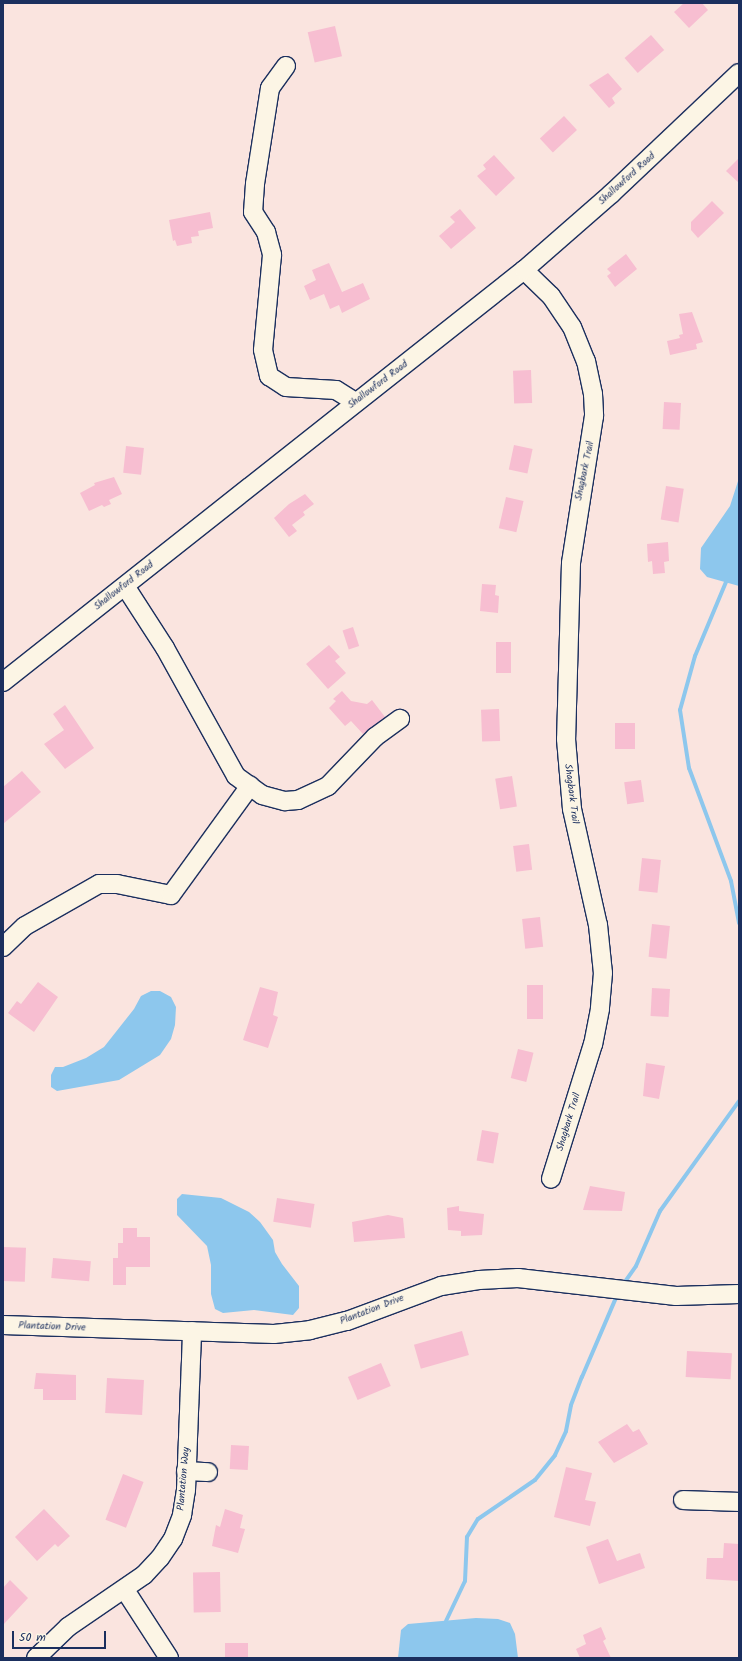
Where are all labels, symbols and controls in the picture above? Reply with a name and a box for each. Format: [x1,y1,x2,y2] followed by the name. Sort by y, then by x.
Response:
[596,150,658,208] street label: Shallowford Road
[346,358,410,412] street label: Shallowford Road
[573,440,597,502] street label: Shagbark Trail
[92,559,156,613] street label: Shallowford Road
[561,763,581,825] street label: Shagbark Trail
[554,1091,584,1153] street label: Shagbark Trail
[338,1292,406,1328] street label: Plantation Drive
[18,1320,86,1334] street label: Plantation Drive
[175,1447,193,1511] street label: Plantation Way
[14,1623,108,1649] scale bar
[19,1628,46,1647] text: 50 m

